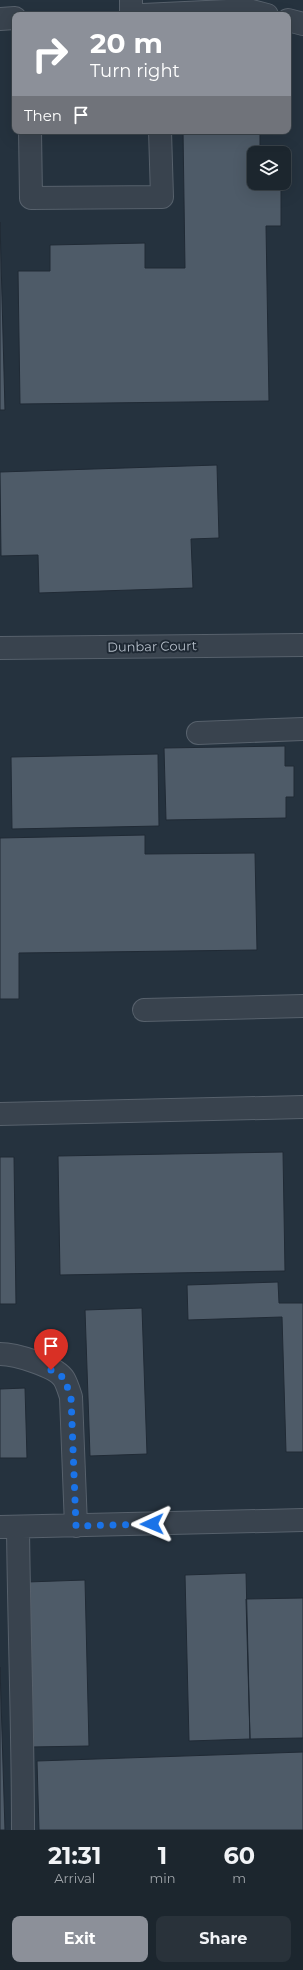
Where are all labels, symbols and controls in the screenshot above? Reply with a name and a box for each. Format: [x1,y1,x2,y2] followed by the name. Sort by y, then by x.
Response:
[90,26,163,60] text: 20 m
[24,28,76,80] icon: right
[90,60,180,82] text: Turn right
[70,104,92,126] icon: arrive
[24,106,62,125] text: Then
[247,146,291,190] map controls
[247,146,291,190] button: layers
[107,637,197,655] street label: Dunbar Court
[34,1329,68,1370] pin
[40,1335,62,1357] icon: arrive
[131,1503,173,1545] position arrow
[48,1841,101,1870] text: 21:31
[158,1841,167,1870] text: 1
[223,1841,255,1870] text: 60
[54,1870,95,1886] text: Arrival
[149,1870,175,1886] text: min
[232,1870,246,1886] text: m
[12,1916,148,1962] button: Exit
[156,1916,291,1962] button: Share

